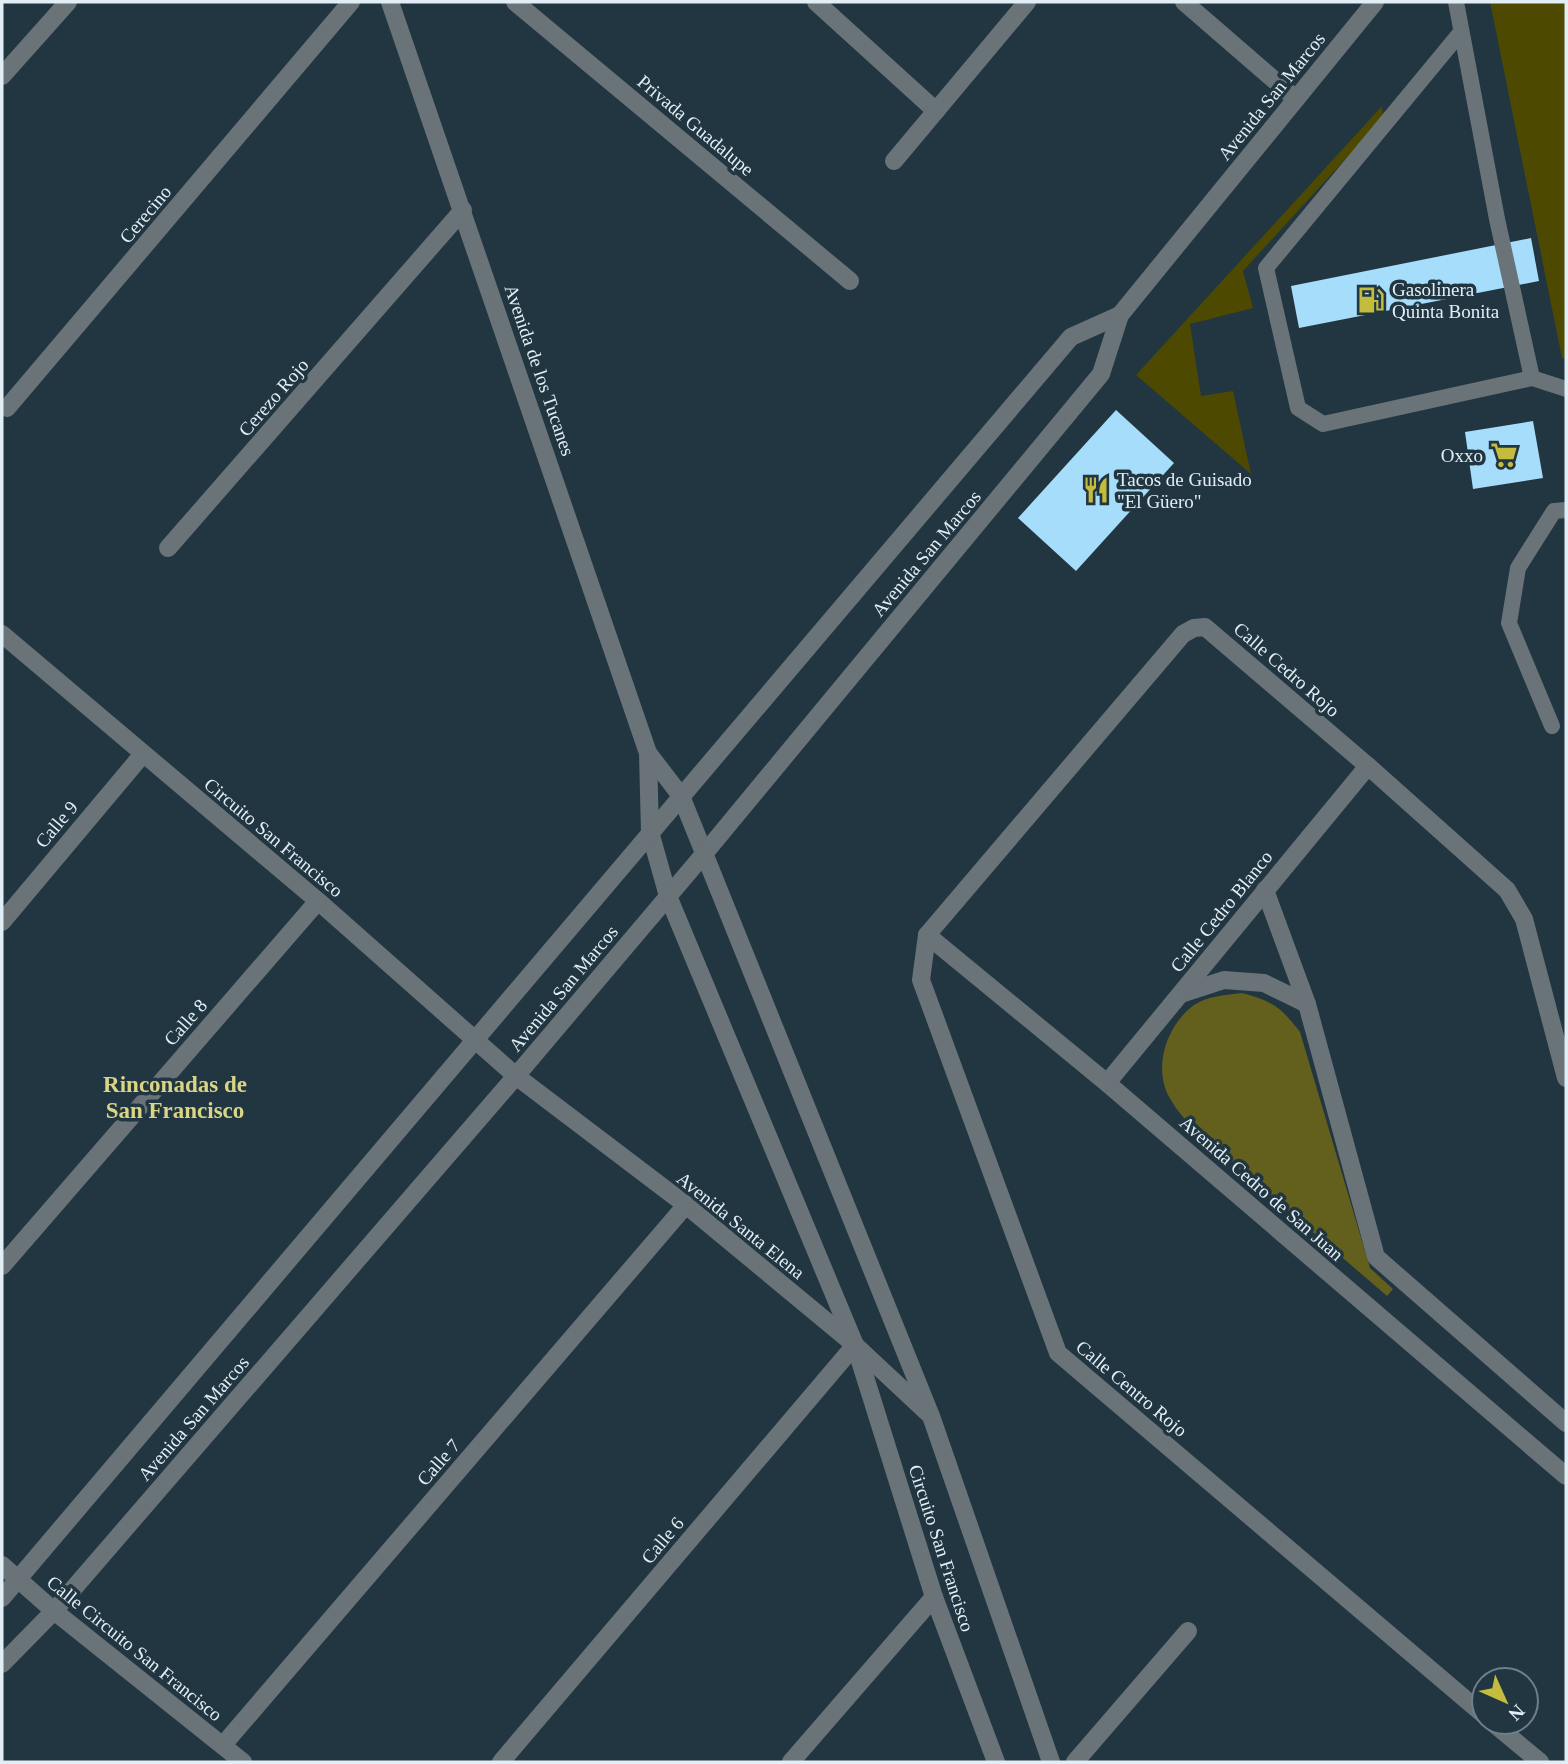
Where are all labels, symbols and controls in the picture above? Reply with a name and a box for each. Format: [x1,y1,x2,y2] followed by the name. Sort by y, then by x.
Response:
[1214,28,1329,164] street label: Avenida San Marcos
[633,71,758,180] street label: Privada Guadalupe
[115,181,175,247] street label: Cerecino
[1392,279,1500,322] place label: Gasolinera Quinta Bonita
[500,282,579,458] street label: Avenida de los Tucanes
[1356,285,1386,315] fuel station icon: Gasolinera Quinta Bonita
[234,354,313,440] street label: Cerezo Rojo
[1489,440,1519,470] supermarket icon: Oxxo
[1441,445,1483,466] place label: Oxxo
[1117,469,1252,512] place label: Tacos de Guisado "El Güero"
[1081,475,1111,505] restaurant icon: Tacos de Guisado "El Güero"
[868,486,985,621] street label: Avenida San Marcos
[1230,618,1344,721] street label: Calle Cedro Rojo
[200,773,347,901] street label: Circuito San Francisco
[31,797,82,852] street label: Calle 9
[1166,846,1277,976] street label: Calle Cedro Blanco
[505,921,622,1056] street label: Avenida San Marcos
[160,995,211,1050] street label: Calle 8
[103,1072,247,1123] district label: Rinconadas de San Francisco
[1176,1112,1348,1265] street label: Avenida Cedro de San Juan
[673,1168,809,1284] street label: Avenida Santa Elena
[1072,1336,1191,1441] street label: Calle Centro Rojo
[134,1352,253,1485] street label: Avenida San Marcos
[413,1435,464,1490] street label: Calle 7
[905,1462,978,1634] street label: Circuito San Francisco
[637,1513,688,1568] street label: Calle 6
[43,1571,226,1725] street label: Calle Circuito San Francisco
[1470,1666,1540,1736] north arrow
[1504,1700,1529,1725] text: N

